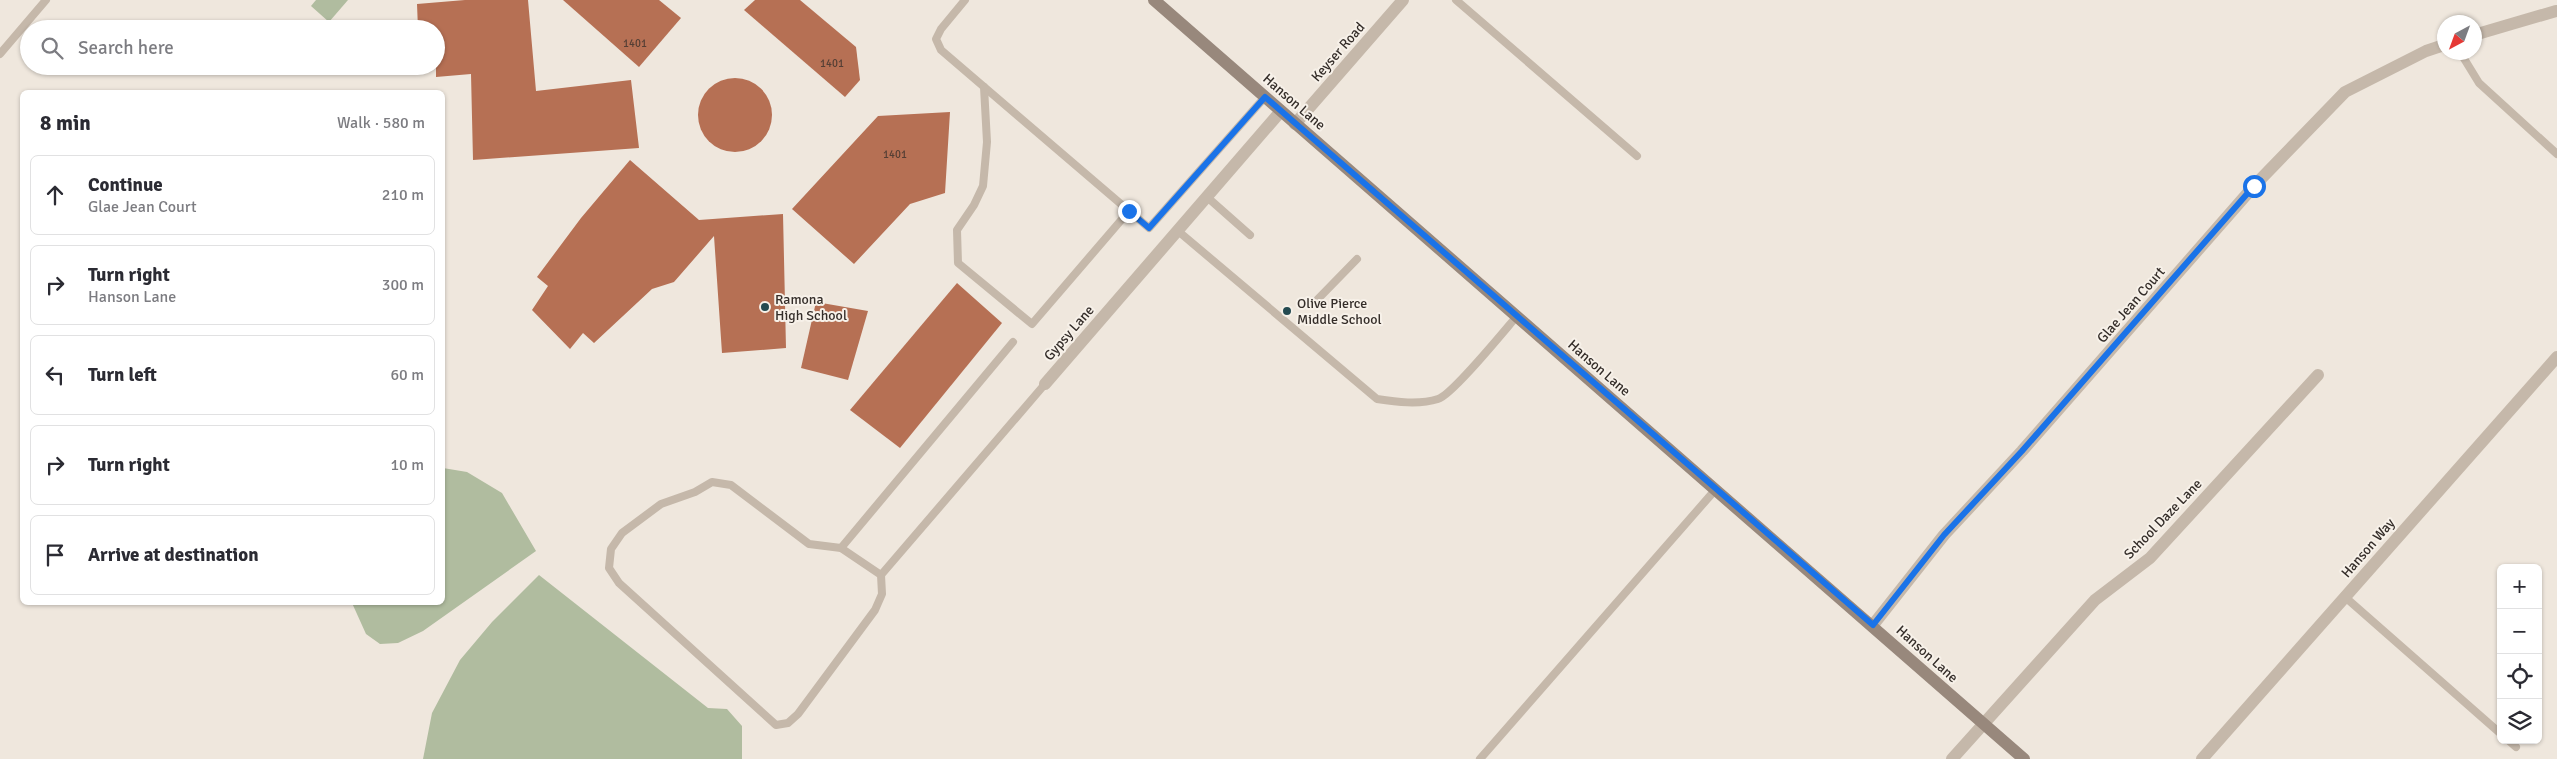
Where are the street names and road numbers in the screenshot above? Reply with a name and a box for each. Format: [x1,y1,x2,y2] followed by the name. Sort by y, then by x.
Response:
[1308,19,1368,85] street label: Keyser Road
[1259,70,1329,134] street label: Hanson Lane
[2093,264,2169,346] street label: Glae Jean Court
[1040,302,1098,364] street label: Gypsy Lane
[1564,336,1634,400] street label: Hanson Lane
[2120,475,2206,563] street label: School Daze Lane
[2338,514,2399,581] street label: Hanson Way
[1893,622,1961,686] street label: Hanson Lane

